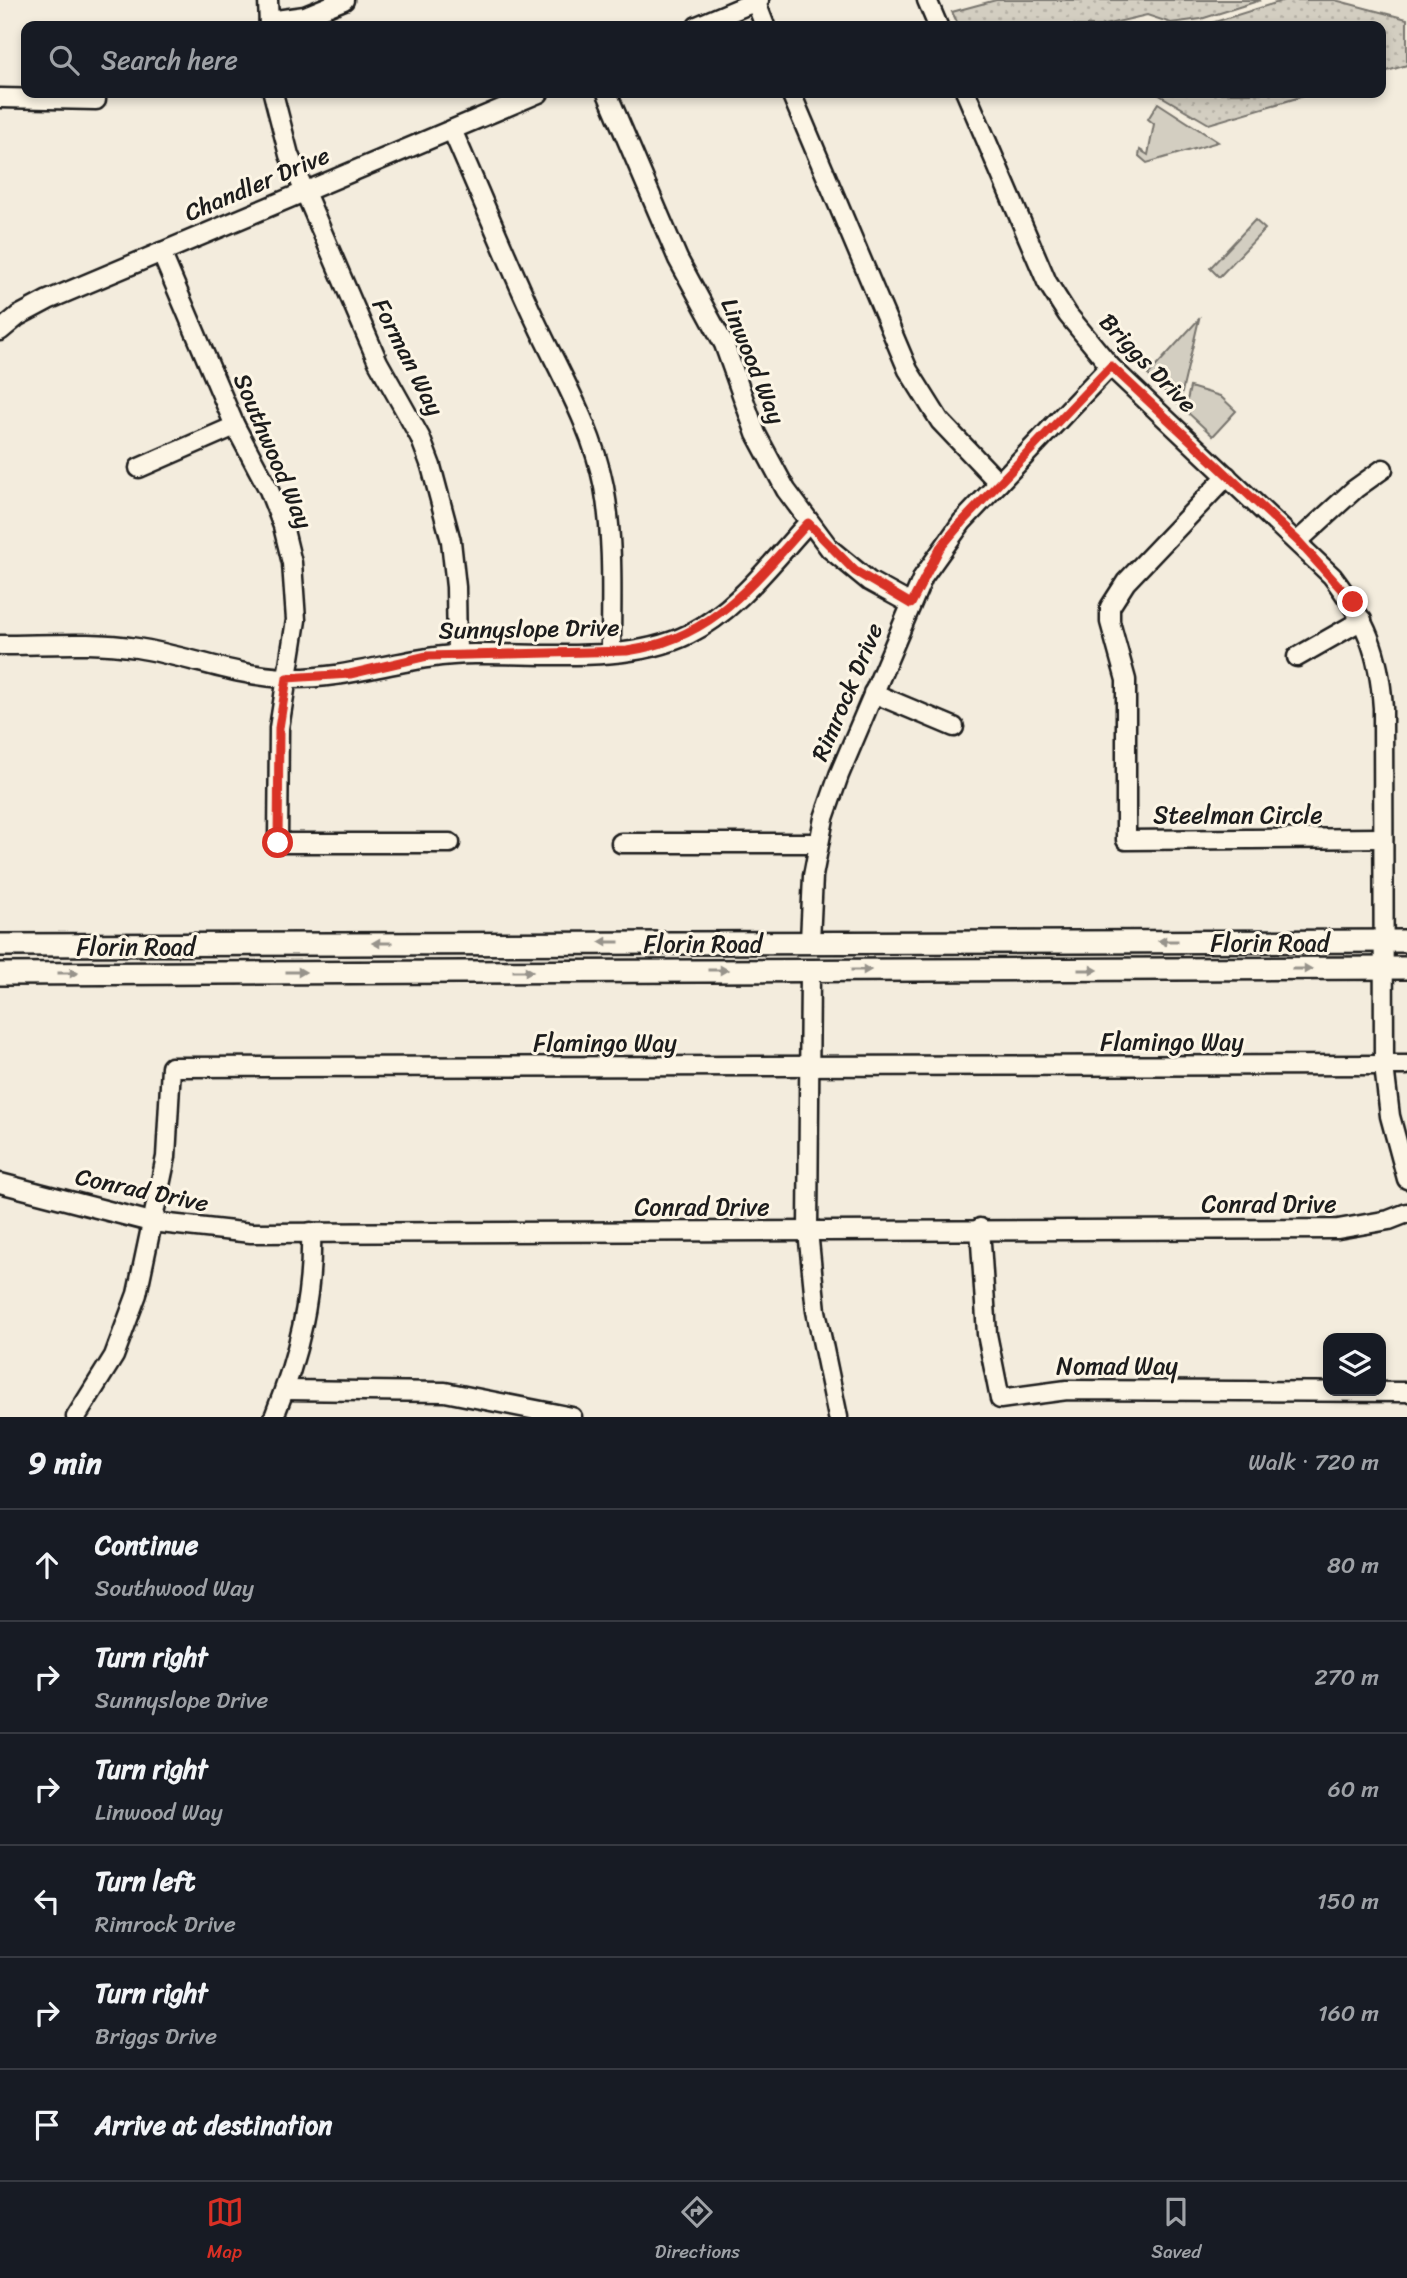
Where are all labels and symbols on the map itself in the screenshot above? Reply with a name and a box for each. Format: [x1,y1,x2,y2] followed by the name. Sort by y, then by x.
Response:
[178,134,336,234] street label: Chandler Drive
[360,290,456,424] street label: Forman Way
[709,291,798,431] street label: Linwood Way
[1089,303,1207,423] street label: Briggs Drive
[221,367,325,536] street label: Southwood Way
[1337,586,1368,617] route end
[438,606,620,652] street label: Sunnyslope Drive
[799,616,895,768] street label: Rimrock Drive
[1153,794,1323,836] street label: Steelman Circle
[262,827,293,858] route start
[1211,922,1332,964] street label: Florin Road
[644,923,765,965] street label: Florin Road
[77,926,198,968] street label: Florin Road
[1157,935,1179,947] one-way arrow
[598,936,620,948] one-way arrow
[370,937,392,949] one-way arrow
[1291,963,1313,975] one-way arrow
[707,964,729,976] one-way arrow
[850,964,872,976] one-way arrow
[1077,964,1099,976] one-way arrow
[512,965,534,977] one-way arrow
[285,966,307,978] one-way arrow
[57,967,79,979] one-way arrow
[1100,1021,1244,1063] street label: Flamingo Way
[533,1022,677,1064] street label: Flamingo Way
[72,1155,212,1225] street label: Conrad Drive
[1201,1183,1337,1225] street label: Conrad Drive
[634,1186,770,1228] street label: Conrad Drive
[1056,1345,1178,1387] street label: Nomad Way

